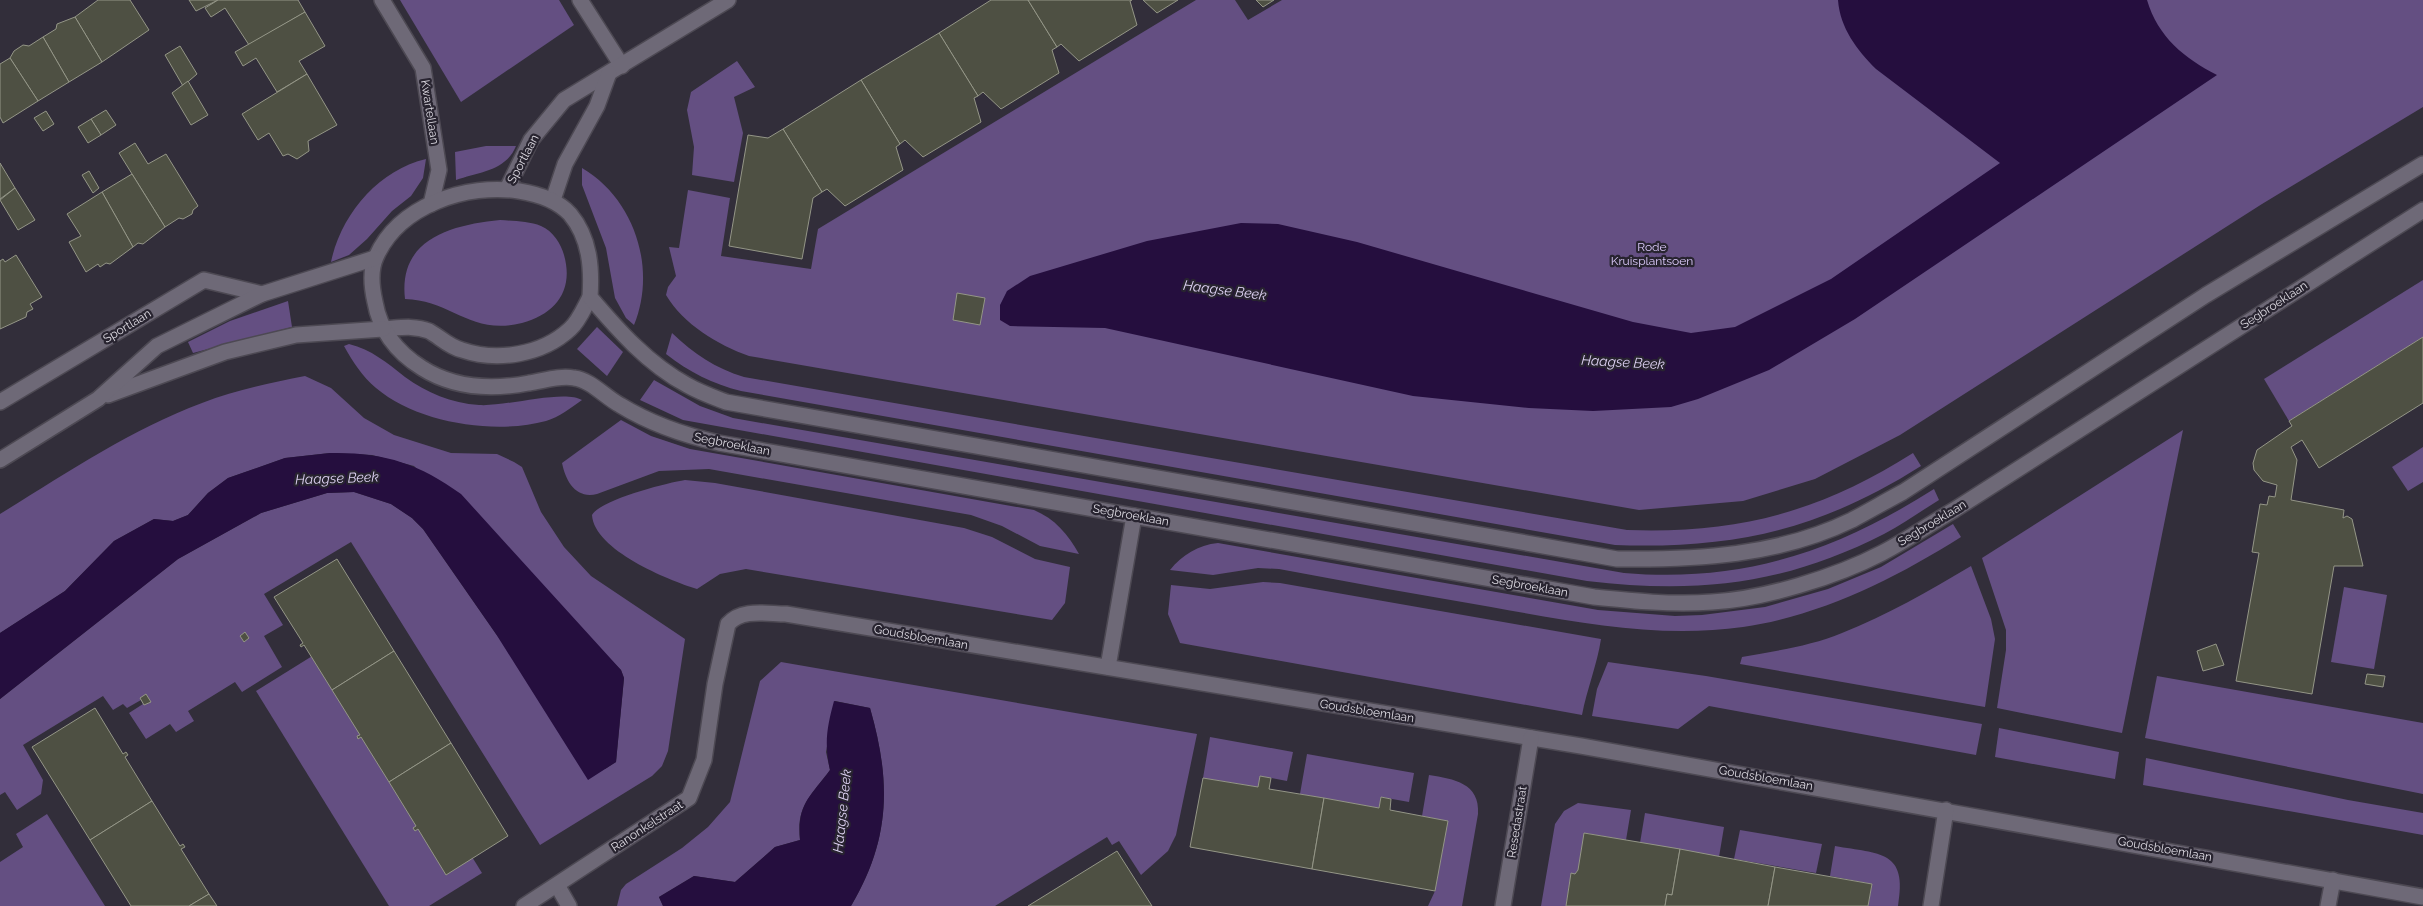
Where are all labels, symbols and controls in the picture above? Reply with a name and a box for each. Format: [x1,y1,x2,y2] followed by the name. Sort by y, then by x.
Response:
[418,79,442,145] street label: Kwartellaan
[504,132,542,186] street label: Sportlaan
[1611,240,1693,268] park label: Rode Kruisplantsoen
[1182,277,1268,303] water label: Haagse Beek
[2238,278,2310,332] street label: Segbroeklaan
[101,306,153,346] street label: Sportlaan
[1581,352,1666,372] water label: Haagse Beek
[693,430,771,458] street label: Segbroeklaan
[295,469,380,487] water label: Haagse Beek
[1895,497,1969,549] street label: Segbroeklaan
[1092,501,1170,529] street label: Segbroeklaan
[1491,572,1569,600] street label: Segbroeklaan
[873,622,969,652] street label: Goudsbloemlaan
[1319,697,1415,725] street label: Goudsbloemlaan
[1718,763,1814,793] street label: Goudsbloemlaan
[830,768,854,854] water label: Haagse Beek
[1504,785,1530,859] street label: Resedastraat
[608,798,686,854] street label: Ranonkelstraat
[2117,834,2213,864] street label: Goudsbloemlaan

